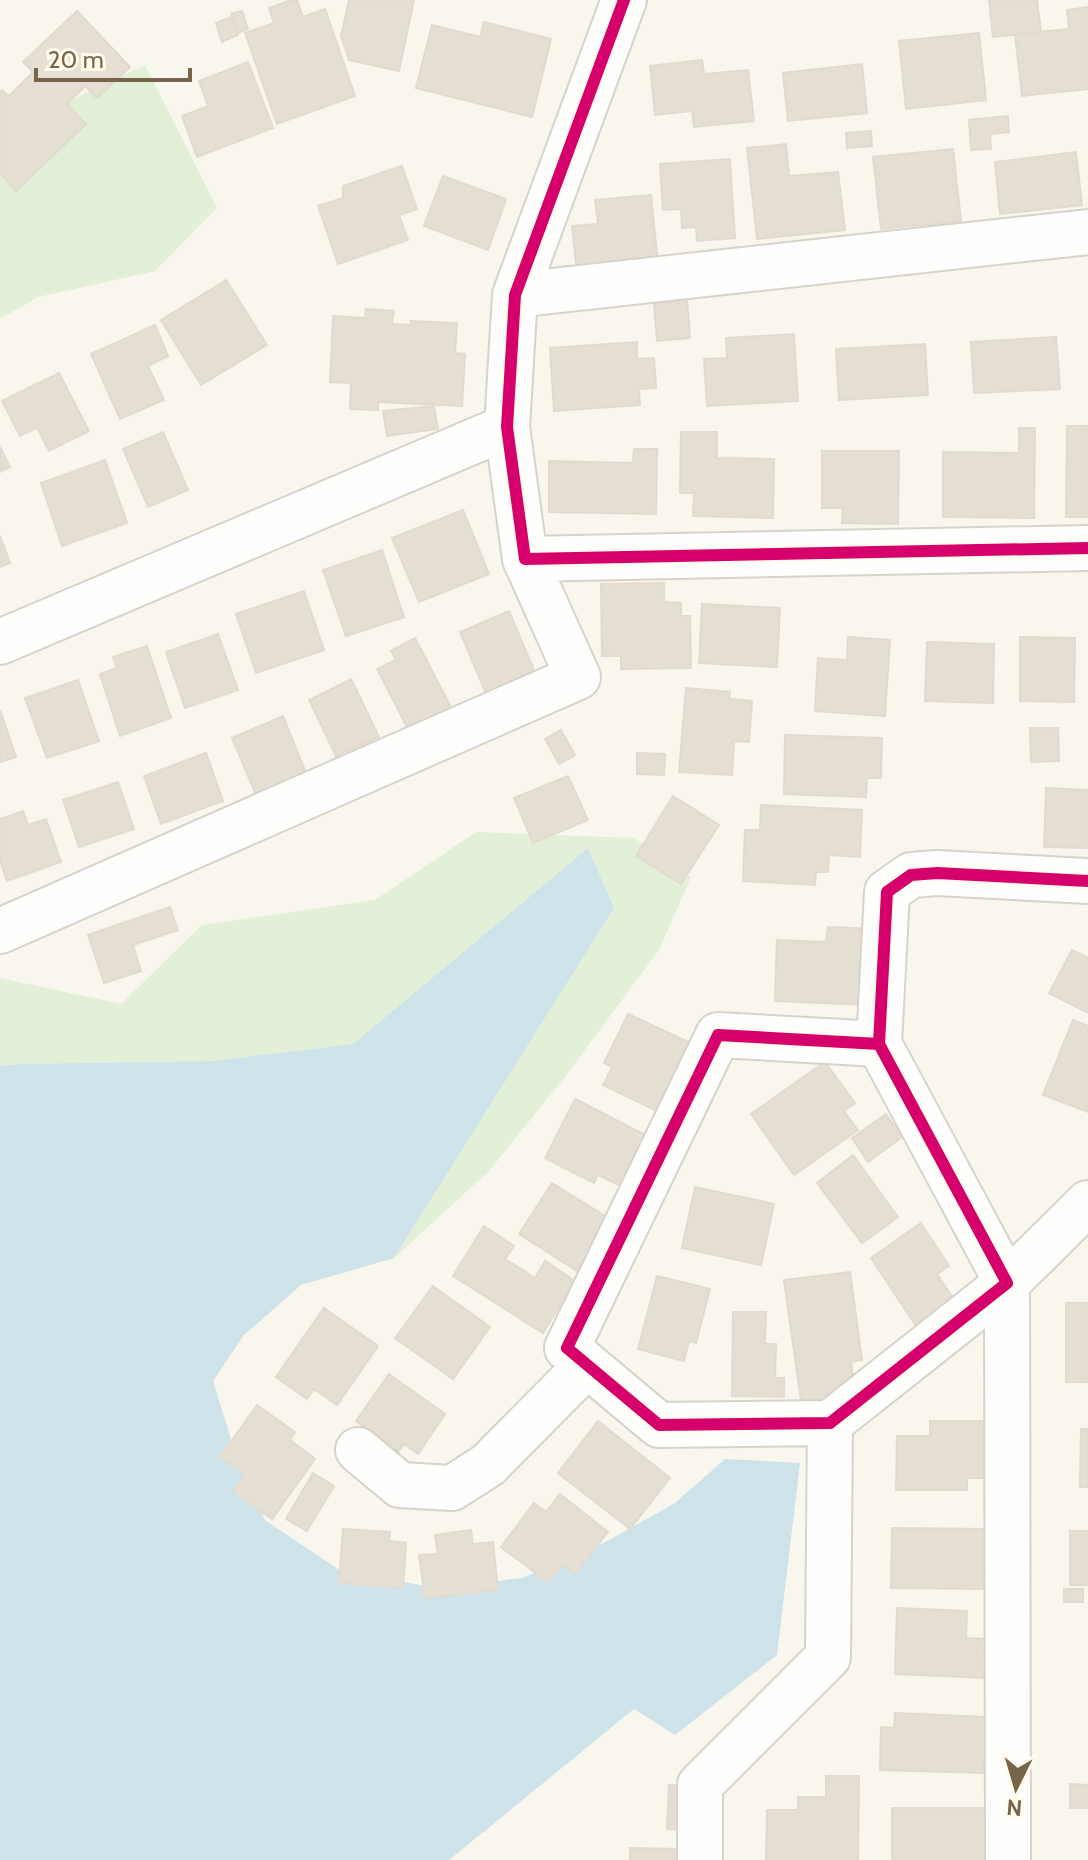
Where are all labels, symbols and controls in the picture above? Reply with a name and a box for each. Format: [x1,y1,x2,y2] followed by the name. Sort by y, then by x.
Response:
[36,32,190,82] scale bar
[48,45,104,74] text: 20 m
[976,1748,1056,1828] north arrow
[1005,1793,1023,1822] text: N

